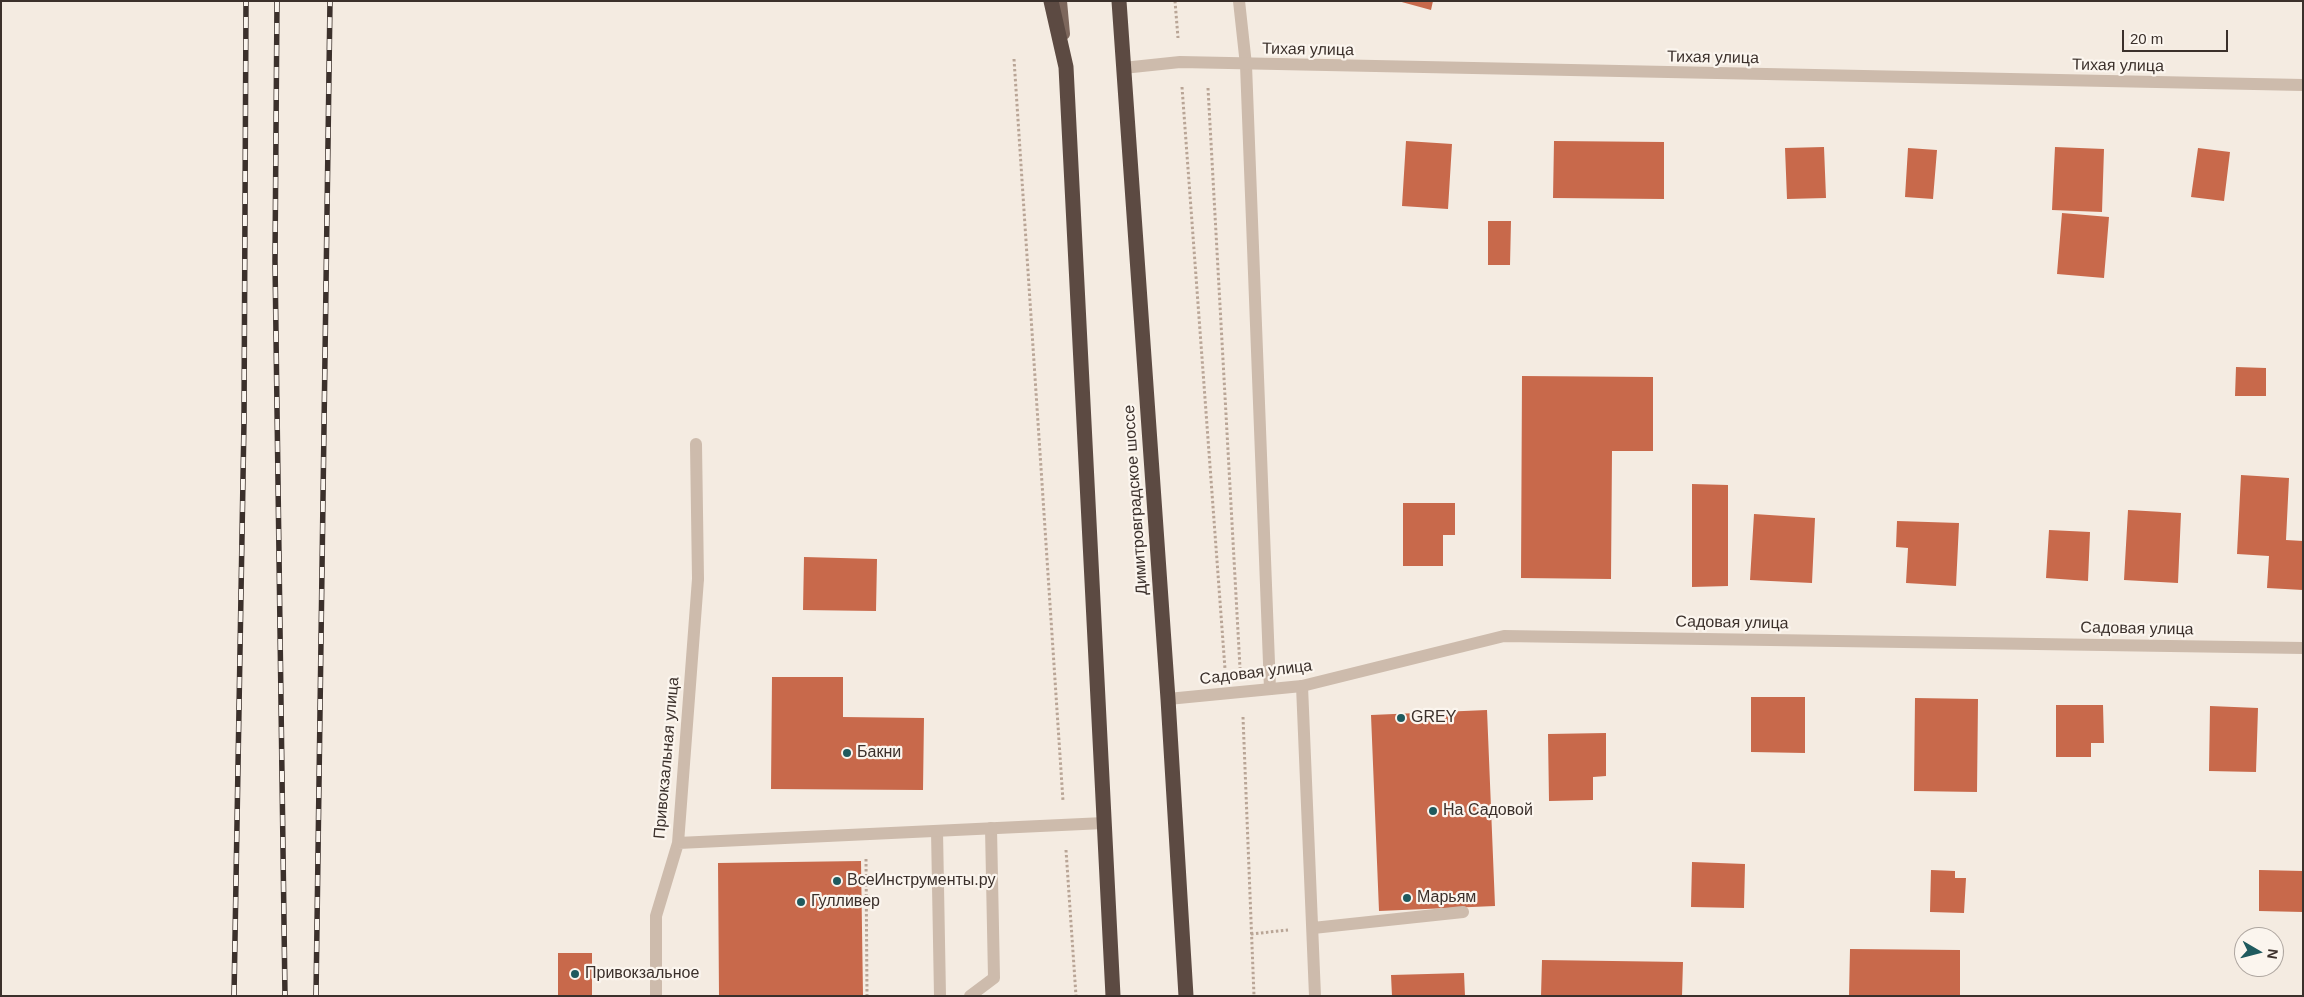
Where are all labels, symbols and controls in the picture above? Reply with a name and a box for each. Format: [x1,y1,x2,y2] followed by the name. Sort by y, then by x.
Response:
[2124,20,2230,52] scale bar
[2130,30,2163,47] text: 20 m
[1262,40,1354,60] street label: Тихая улица
[1667,48,1759,68] street label: Тихая улица
[2072,56,2164,76] street label: Тихая улица
[1120,404,1152,596] street label: Димитровградское шоссе
[1675,612,1789,634] street label: Садовая улица
[2080,618,2194,640] street label: Садовая улица
[1199,657,1313,689] street label: Садовая улица
[650,676,684,840] street label: Привокзальная улица
[1411,708,1456,728] place label: GREY
[1395,712,1407,724] marker: GREY
[857,743,901,763] place label: Бакни
[841,747,853,759] marker: Бакни
[1443,801,1533,821] place label: На Садовой
[1427,805,1439,817] marker: На Садовой
[847,871,996,891] place label: ВсеИнструменты.ру
[831,875,843,887] marker: ВсеИнструменты.ру
[1417,888,1476,908] place label: Марьям
[811,892,880,912] place label: Гулливер
[1401,892,1413,904] marker: Марьям
[795,896,807,908] marker: Гулливер
[2234,927,2284,977] north arrow
[2264,948,2281,960] text: N
[585,964,699,984] place label: Привокзальное
[569,968,581,980] marker: Привокзальное

